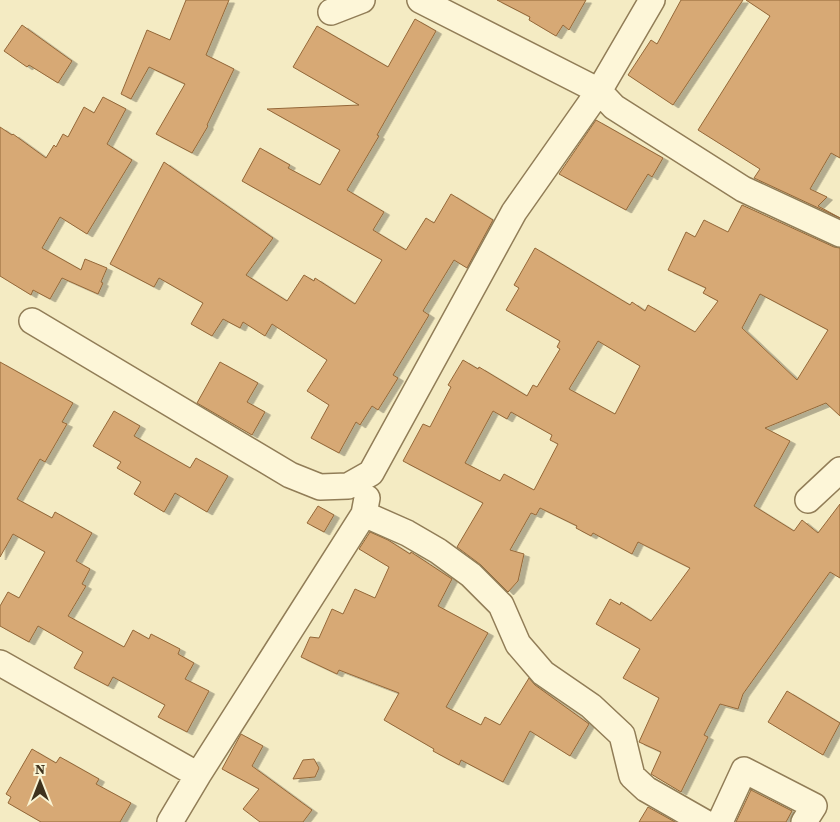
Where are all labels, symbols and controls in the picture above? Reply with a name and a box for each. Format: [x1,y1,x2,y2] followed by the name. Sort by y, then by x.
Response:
[15,757,65,807] north arrow
[35,759,45,779] text: N

